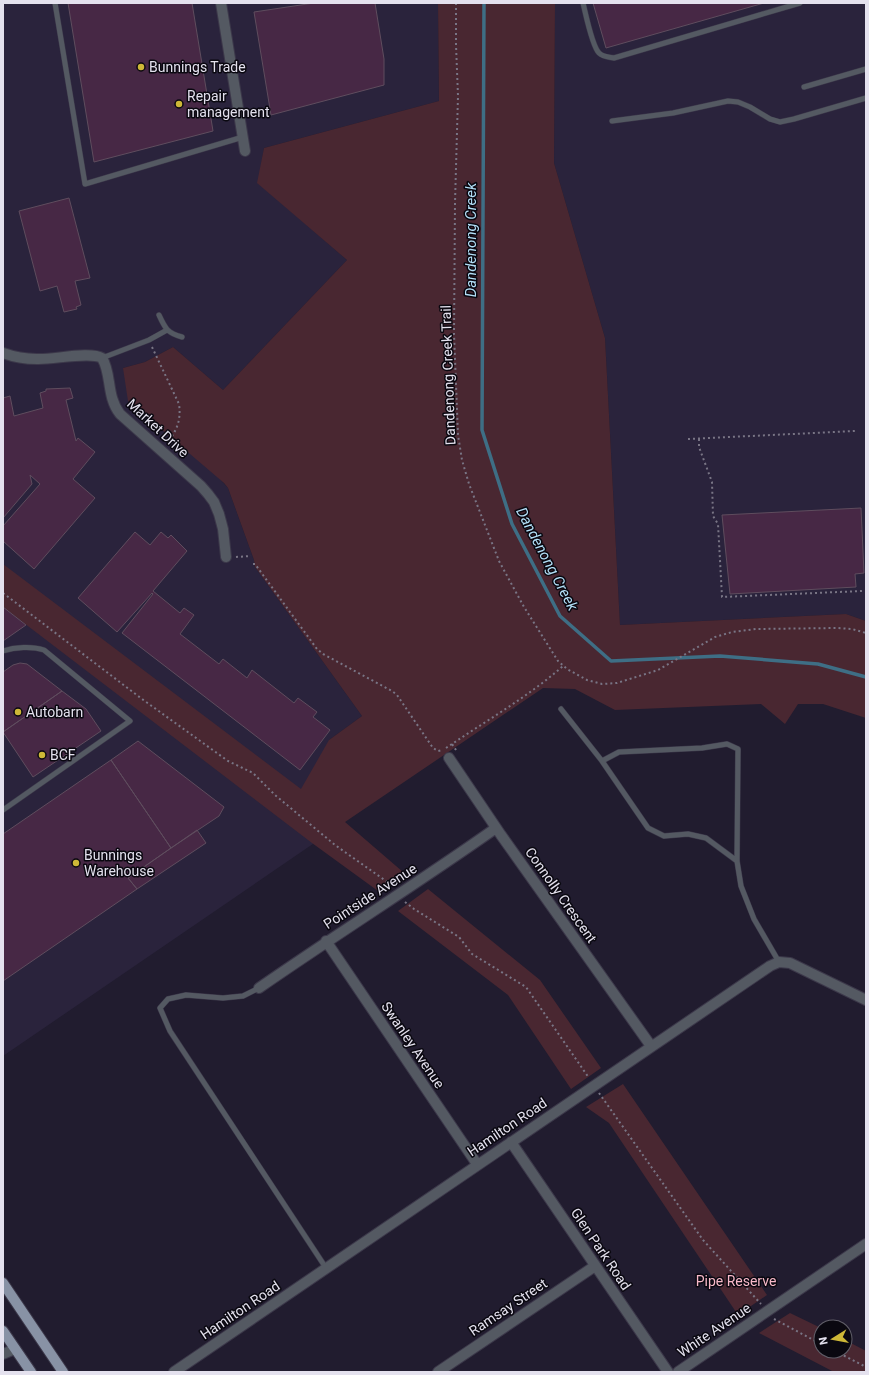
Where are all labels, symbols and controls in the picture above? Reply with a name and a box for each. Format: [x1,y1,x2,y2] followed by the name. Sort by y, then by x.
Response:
[149,59,246,75] place label: Bunnings Trade
[136,62,146,72] marker: Bunnings Trade
[187,88,270,120] place label: Repair management
[174,99,184,109] marker: Repair management
[462,182,480,297] water label: Dandenong Creek
[438,305,458,445] street label: Dandenong Creek Trail
[124,395,192,461] street label: Market Drive
[512,504,582,614] water label: Dandenong Creek
[26,704,83,720] place label: Autobarn
[13,707,23,717] marker: Autobarn
[50,747,76,763] place label: BCF
[37,750,47,760] marker: BCF
[522,844,600,946] street label: Connolly Crescent
[84,847,154,879] place label: Bunnings Warehouse
[71,858,81,868] marker: Bunnings Warehouse
[320,860,420,932] street label: Pointside Avenue
[378,999,448,1091] street label: Swanley Avenue
[464,1095,550,1159] street label: Hamilton Road
[568,1205,634,1293] street label: Glen Park Road
[696,1273,776,1289] park label: Pipe Reserve
[466,1275,550,1339] street label: Ramsay Street
[197,1278,283,1342] street label: Hamilton Road
[674,1300,754,1360] street label: White Avenue
[813,1319,853,1359] north arrow
[817,1336,831,1346] text: N

